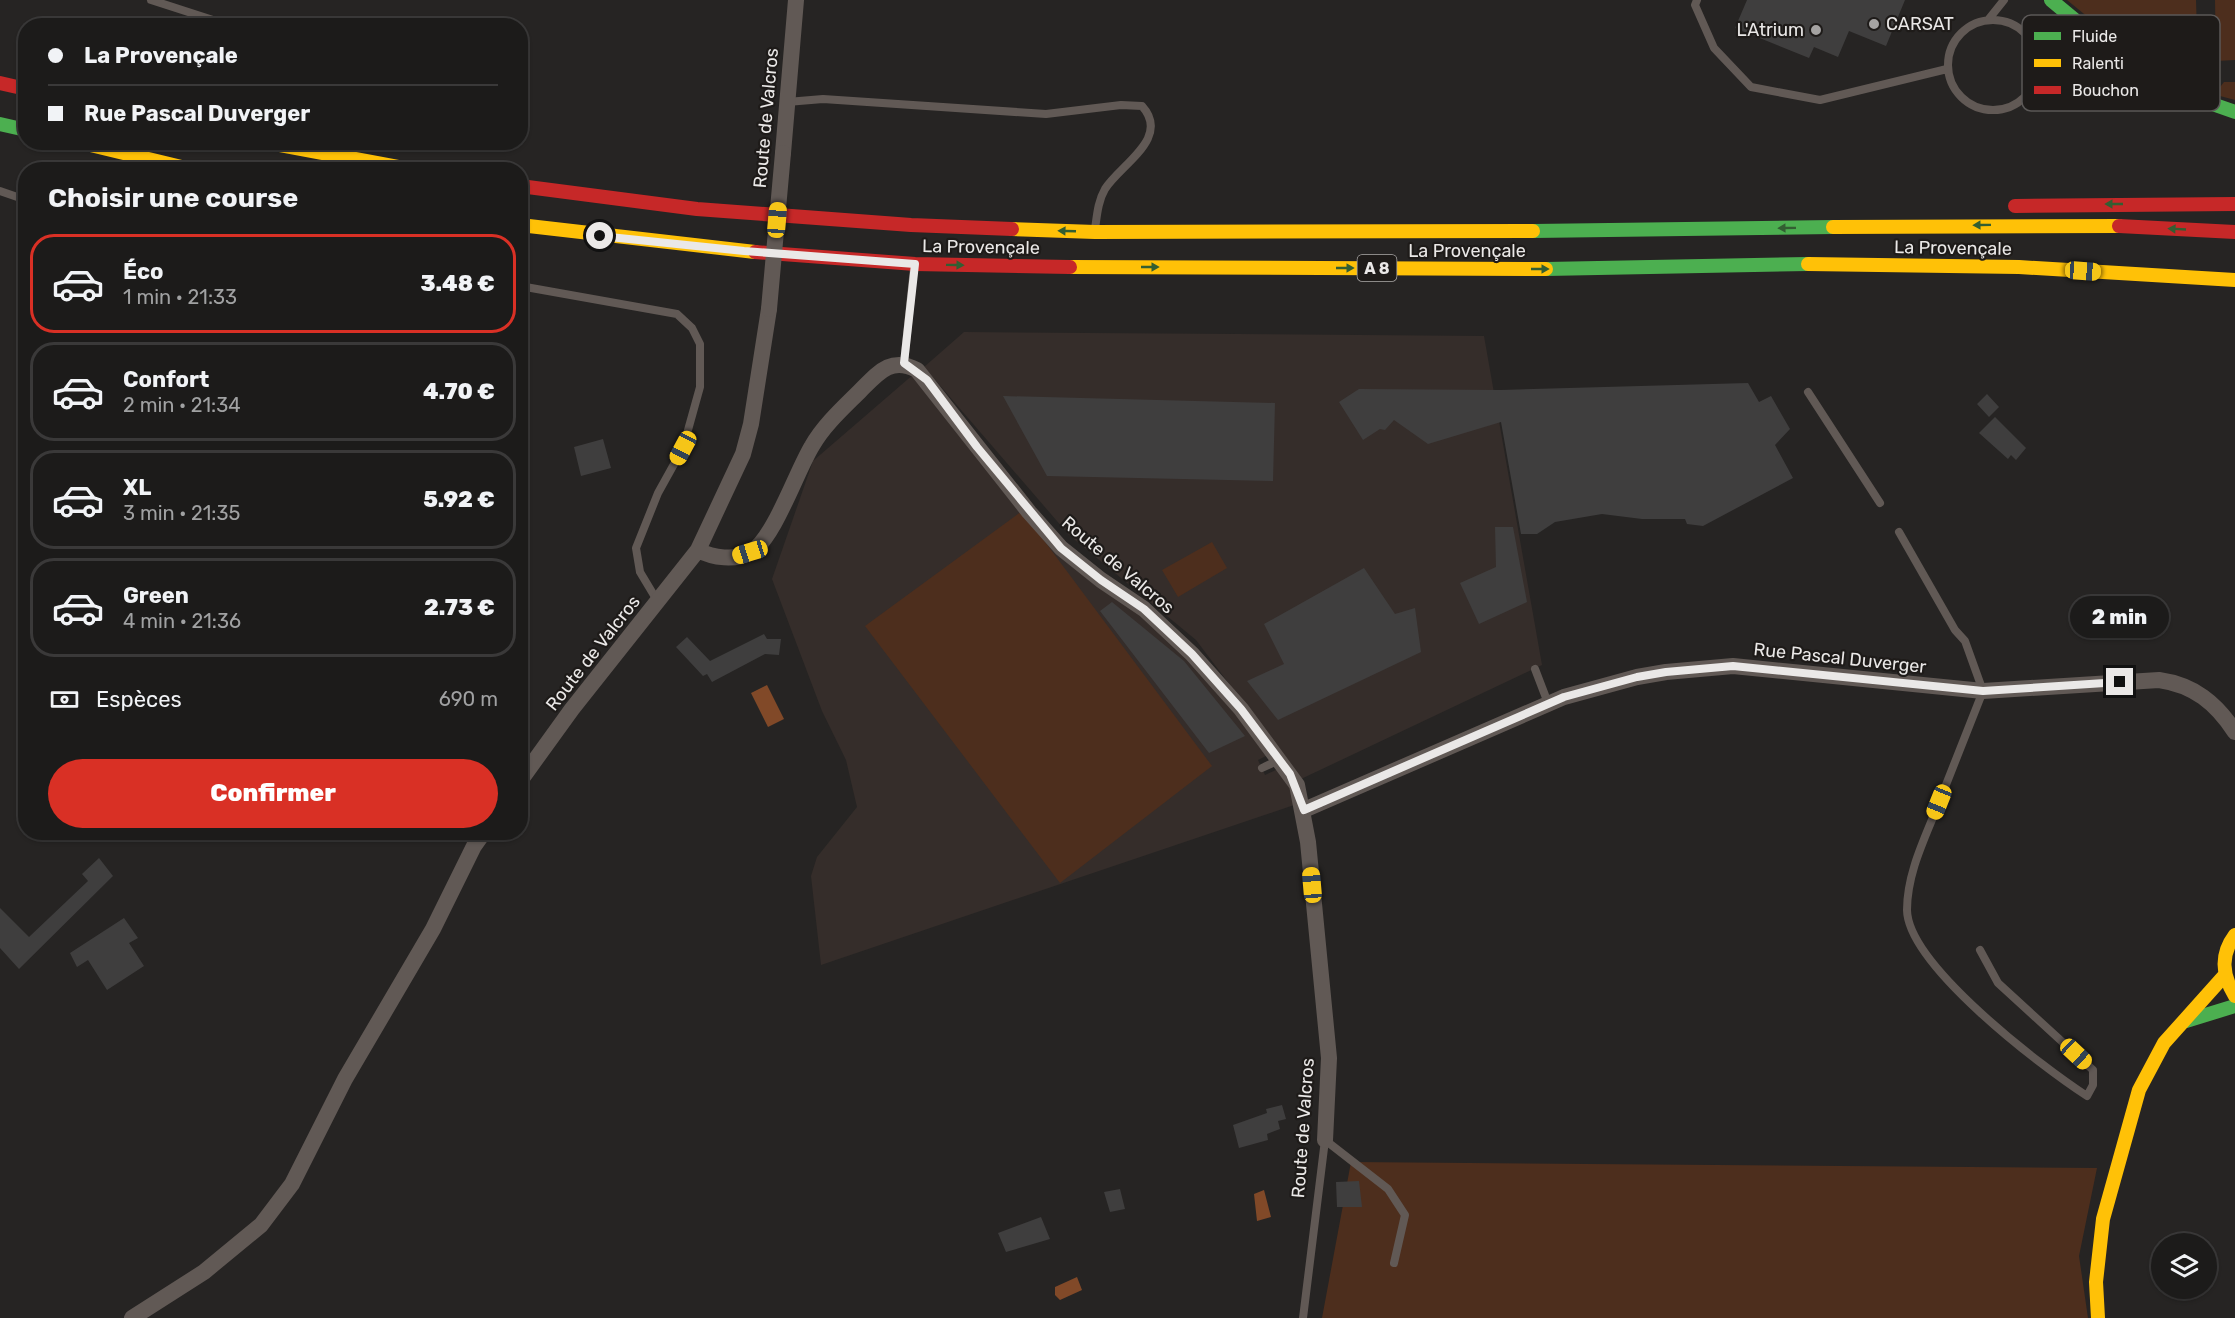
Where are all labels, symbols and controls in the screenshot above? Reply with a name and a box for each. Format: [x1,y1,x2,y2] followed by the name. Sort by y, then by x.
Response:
[1886,13,1954,35] place label: CARSAT
[2022,15,2220,111] legend
[1867,17,1881,31] marker: CARSAT
[1736,19,1804,41] place label: L'Atrium
[1809,23,1823,37] marker: L'Atrium
[2072,27,2117,46] text: Fluide
[84,42,238,69] text: La Provençale
[749,47,783,189] street label: Route de Valcros
[2072,54,2124,73] text: Ralenti
[2072,81,2139,100] text: Bouchon
[84,100,310,127] text: Rue Pascal Duverger
[48,182,298,214] text: Choisir une course
[2104,199,2123,209] one-way arrow
[766,201,788,239] car
[1972,220,1991,230] one-way arrow
[586,222,613,249] route start
[1777,223,1796,233] one-way arrow
[2167,224,2186,233] one-way arrow
[1057,226,1076,236] one-way arrow
[922,235,1040,259] street label: La Provençale
[1894,236,2012,260] street label: La Provençale
[1408,240,1526,262] street label: La Provençale
[1358,255,1396,281] road number: A 8
[51,257,105,311] icon: car
[123,258,163,285] text: Éco
[945,260,964,269] one-way arrow
[2064,261,2102,281] car
[1140,262,1159,272] one-way arrow
[1335,263,1354,273] one-way arrow
[1530,264,1549,274] one-way arrow
[421,270,495,297] text: 3.48 €
[123,285,237,309] text: 1 min · 21:33
[51,365,105,419] icon: car
[123,366,209,393] text: Confort
[423,378,495,405] text: 4.70 €
[123,393,241,417] text: 2 min · 21:34
[667,428,699,468] car
[51,473,105,527] icon: car
[123,474,151,501] text: XL
[423,486,495,513] text: 5.92 €
[123,501,240,525] text: 3 min · 21:35
[1057,511,1179,619] street label: Route de Valcros
[730,538,770,566] car
[51,581,105,635] icon: car
[123,582,189,609] text: Green
[541,591,645,715] street label: Route de Valcros
[424,594,495,621] text: 2.73 €
[2070,595,2170,637] callout: 2 min
[2092,605,2147,629] text: 2 min
[123,609,241,633] text: 4 min · 21:36
[1753,638,1928,678] street label: Rue Pascal Duverger
[2106,668,2133,695] route end
[48,683,81,716] icon: cash
[96,686,182,713] text: Espèces
[439,687,498,711] text: 690 m
[48,759,498,828] button: Confirmer
[1924,782,1954,822] car
[1301,866,1323,904] car
[2057,1035,2095,1073] car
[1287,1057,1319,1199] street label: Route de Valcros
[2151,1233,2217,1299] map controls
[2151,1233,2217,1299] button: layers

